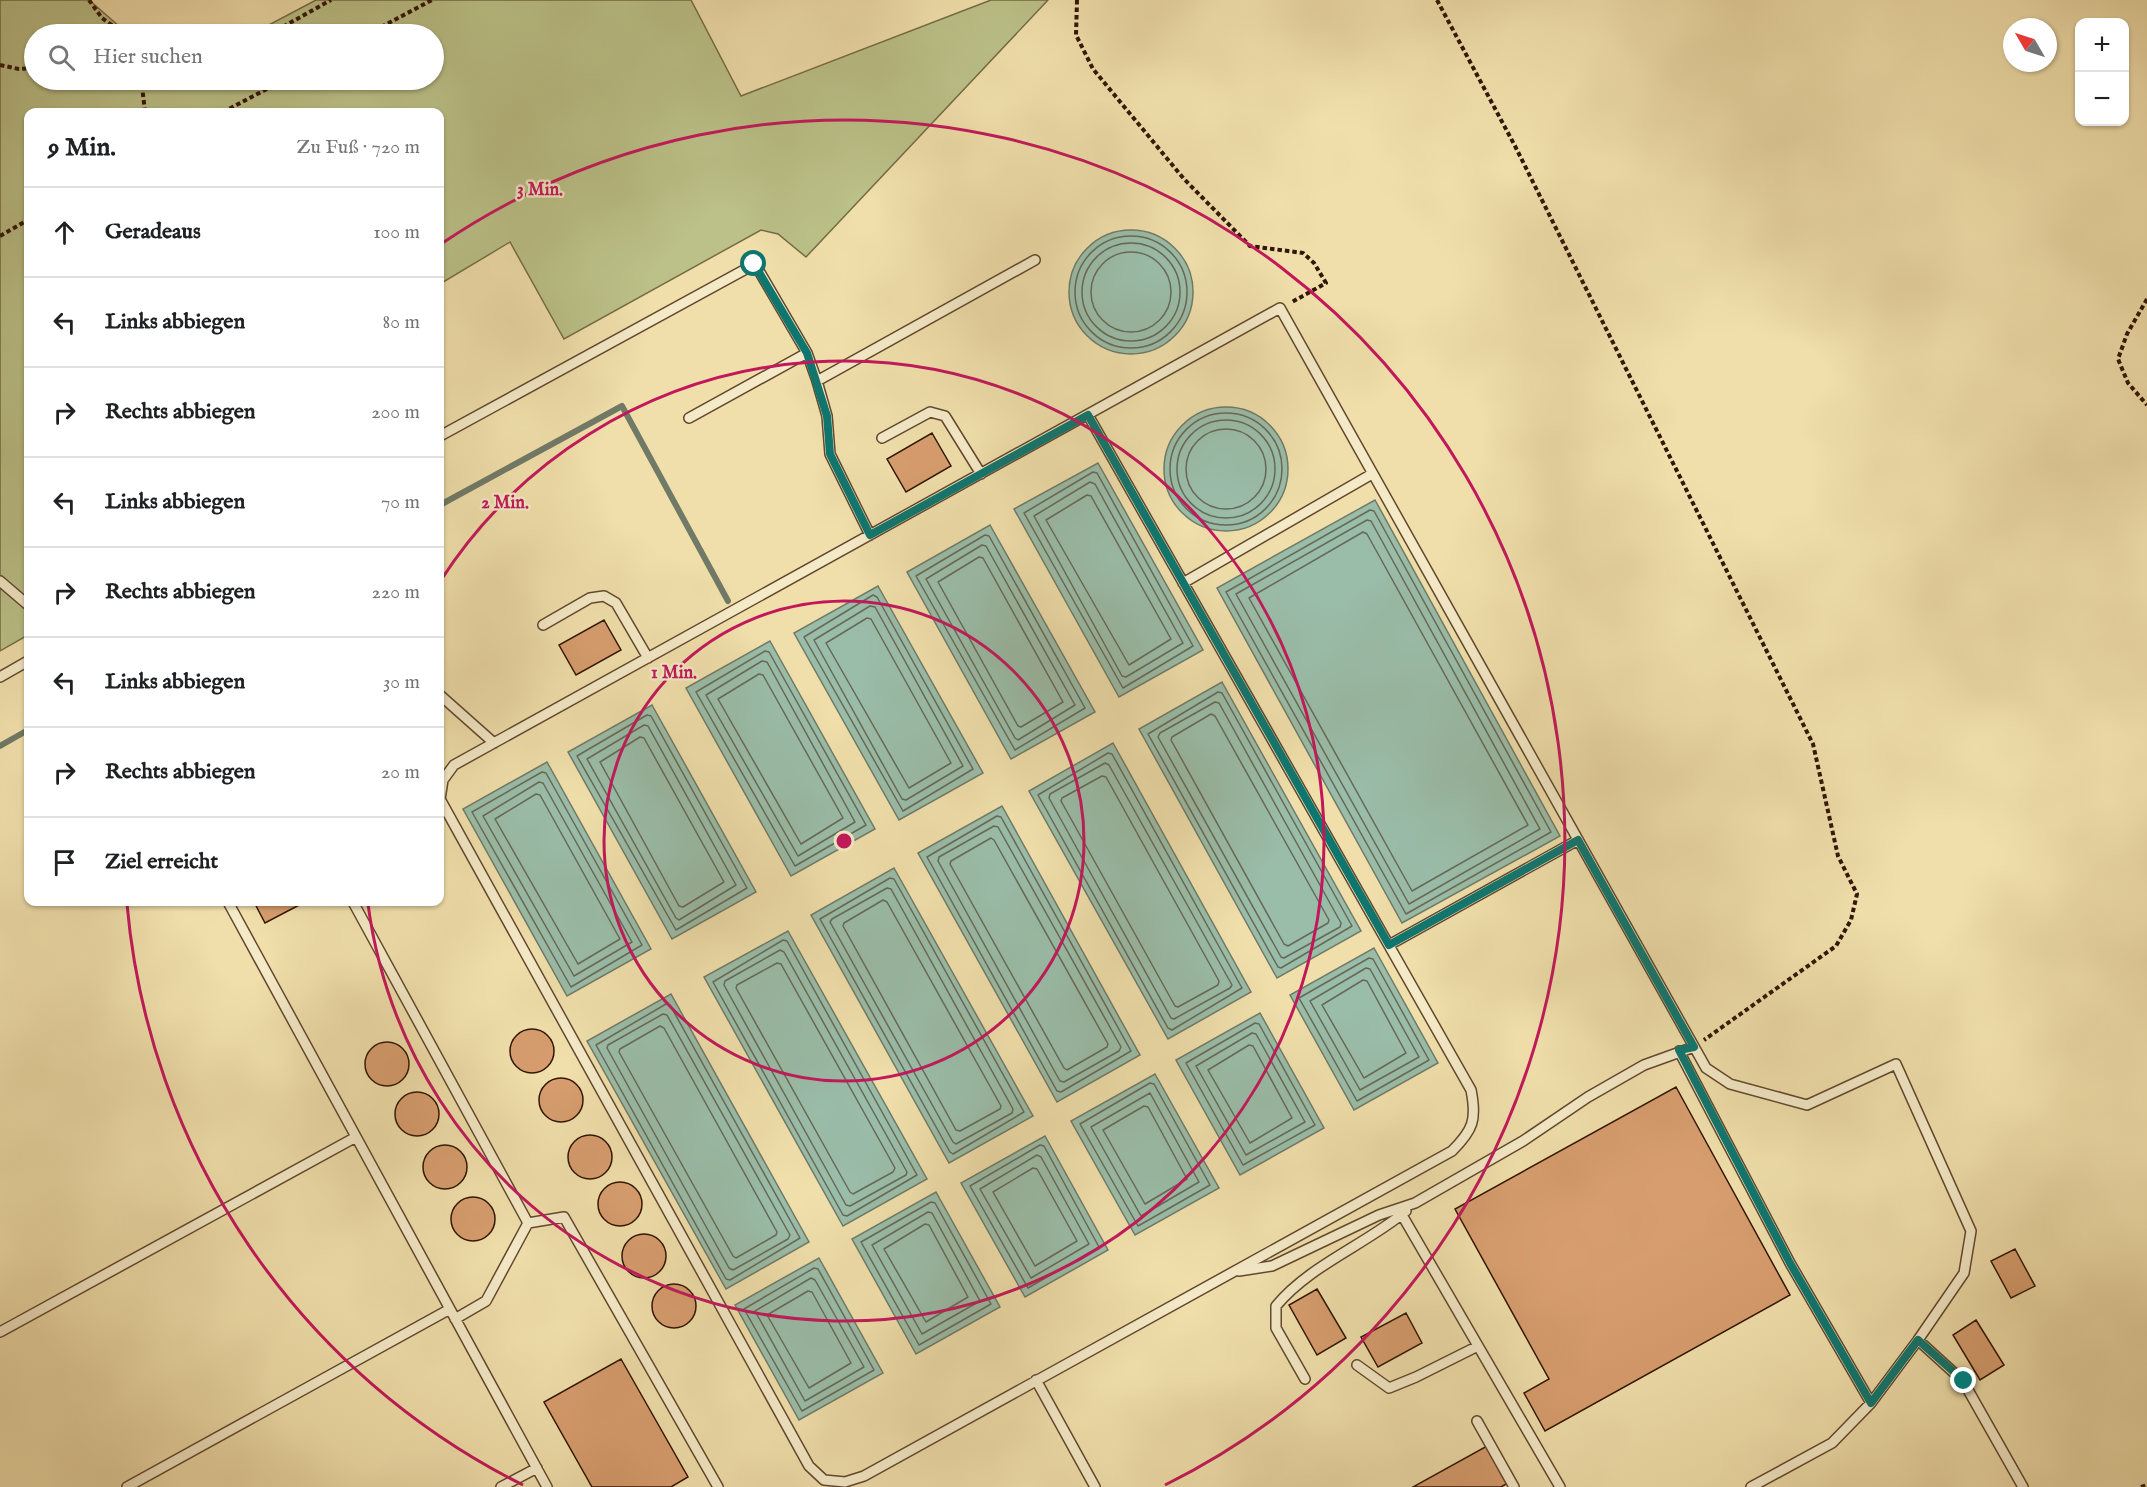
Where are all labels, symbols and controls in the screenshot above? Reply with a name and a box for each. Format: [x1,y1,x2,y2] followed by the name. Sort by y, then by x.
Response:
[2003,18,2057,72] north arrow
[2075,18,2129,126] map controls
[2075,18,2129,72] button: +
[24,24,444,90] search box
[45,41,78,74] icon: search
[93,43,203,71] text: Hier suchen
[2075,72,2129,126] button: −
[48,131,116,164] text: 9 Min.
[296,135,420,160] text: Zu Fuß · 720 m
[517,179,563,202] text: 3 Min.
[48,216,81,249] icon: ahead
[105,218,201,246] text: Geradeaus
[373,220,420,245] text: 100 m
[740,250,766,276] route start
[48,306,81,339] icon: left
[105,308,245,336] text: Links abbiegen
[383,310,420,335] text: 80 m
[48,396,81,429] icon: right
[105,398,255,426] text: Rechts abbiegen
[371,400,420,425] text: 200 m
[48,486,81,519] icon: left
[105,488,245,516] text: Links abbiegen
[381,490,420,515] text: 70 m
[481,492,529,515] text: 2 Min.
[48,576,81,609] icon: right
[105,578,255,606] text: Rechts abbiegen
[372,580,420,605] text: 220 m
[651,662,697,685] text: 1 Min.
[48,666,81,699] icon: left
[105,668,245,696] text: Links abbiegen
[383,670,420,695] text: 30 m
[48,756,81,789] icon: right
[105,758,255,786] text: Rechts abbiegen
[381,760,420,785] text: 20 m
[834,831,854,851] centre of rings
[48,846,81,879] icon: arrive
[105,848,218,876] text: Ziel erreicht
[1950,1367,1976,1393] route end

